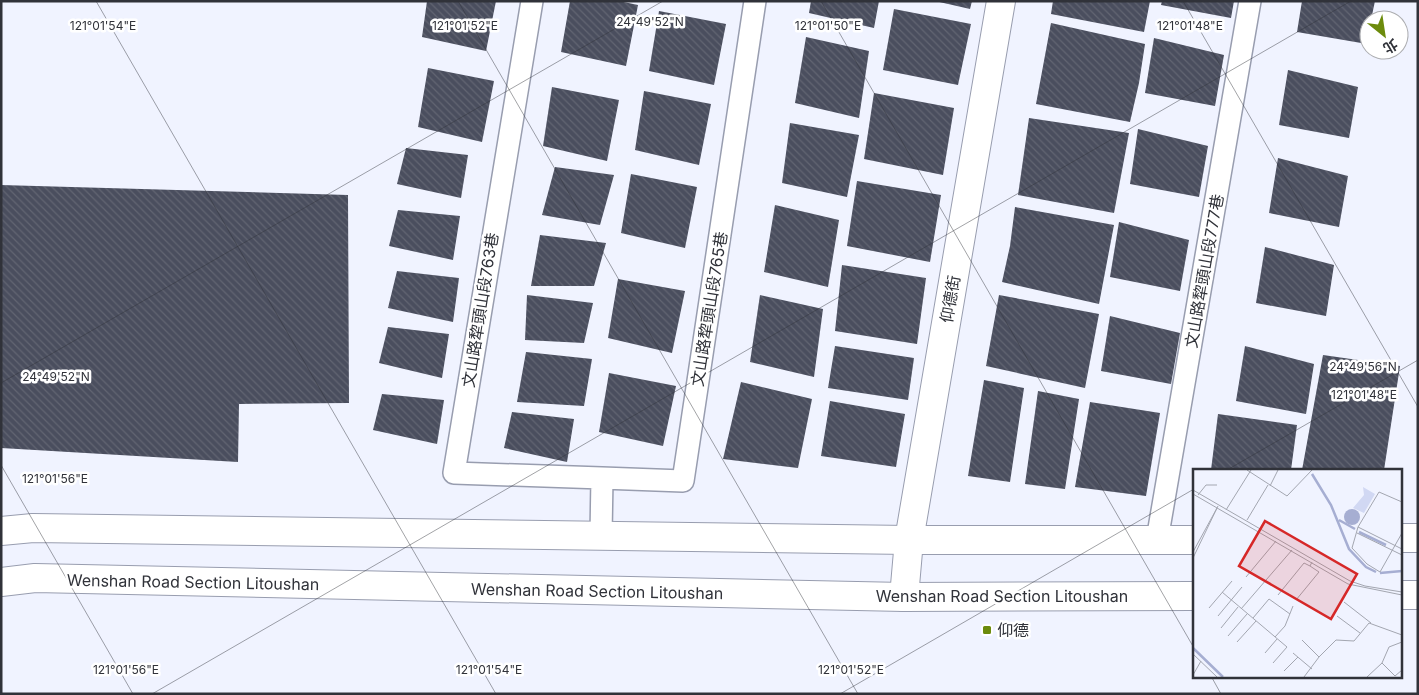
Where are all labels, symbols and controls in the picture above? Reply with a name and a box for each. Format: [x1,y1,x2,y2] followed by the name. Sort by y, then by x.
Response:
[1359,10,1409,60] north arrow
[616,14,684,29] text: 24°49'52"N
[70,18,136,33] text: 121°01'54"E
[432,18,498,33] text: 121°01'52"E
[795,18,861,33] text: 121°01'50"E
[1157,18,1223,33] text: 121°01'48"E
[1380,36,1401,58] text: 北
[1181,193,1227,349] street label: 文山路犂頭山段777巷
[687,230,731,388] street label: 文山路犂頭山段765巷
[458,231,502,389] street label: 文山路犂頭山段763巷
[936,274,964,324] street label: 仰德街
[1329,359,1397,374] text: 24°49'56"N
[22,369,90,384] text: 24°49'52"N
[1331,387,1397,402] text: 121°01'48"E
[1193,469,1402,678] inset map
[22,471,88,486] text: 121°01'56"E
[67,570,319,594] street label: Wenshan Road Section Litoushan
[471,579,723,603] street label: Wenshan Road Section Litoushan
[876,586,1128,606] street label: Wenshan Road Section Litoushan
[997,620,1029,640] place label: 仰德
[981,624,993,636] marker: 仰德
[93,662,159,677] text: 121°01'56"E
[456,662,522,677] text: 121°01'54"E
[818,662,884,677] text: 121°01'52"E

